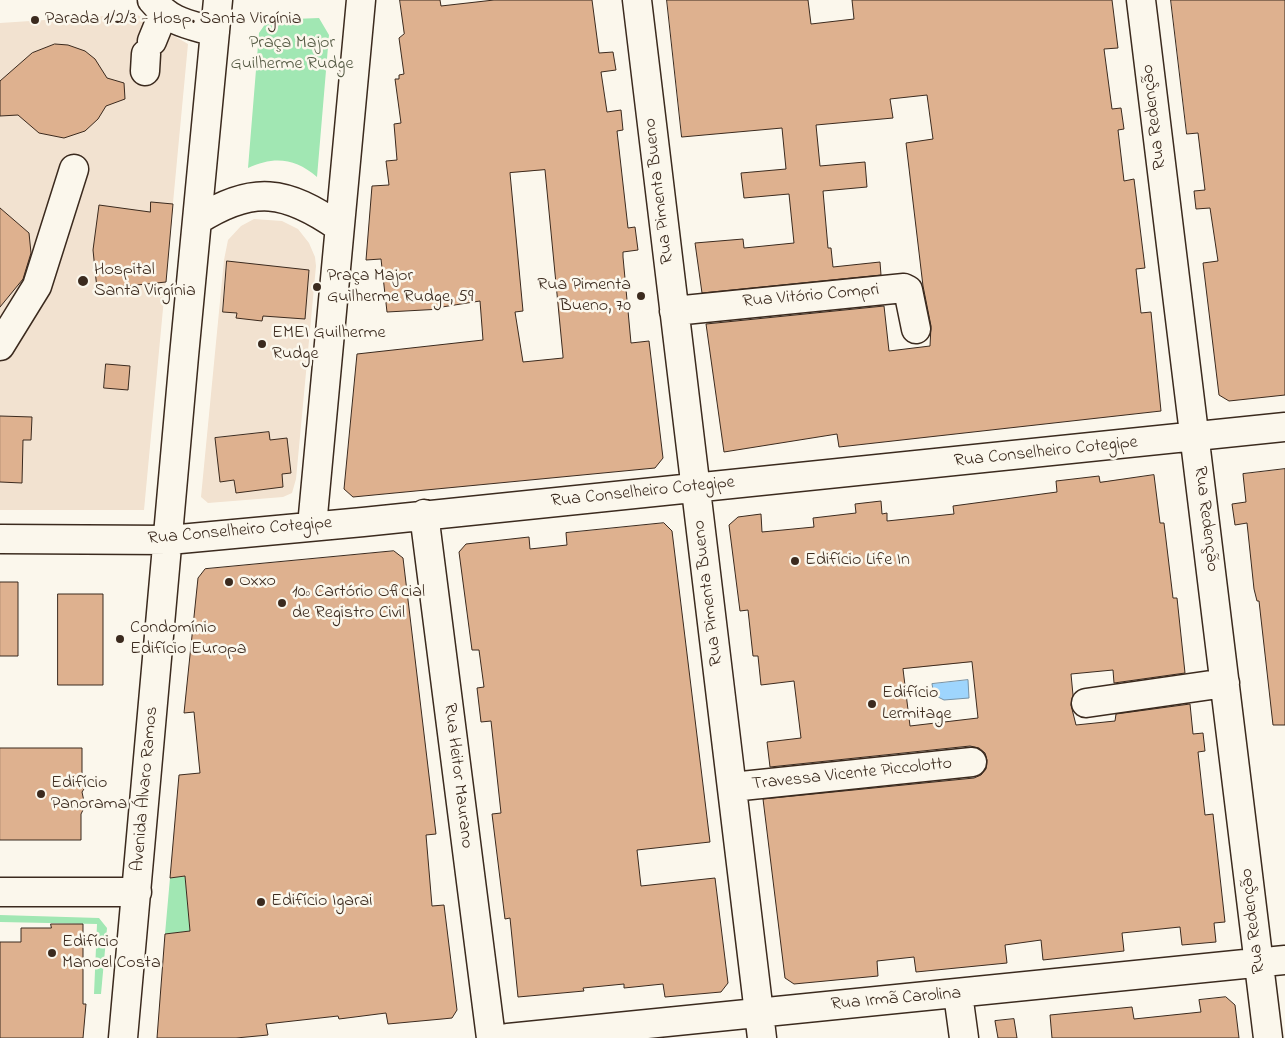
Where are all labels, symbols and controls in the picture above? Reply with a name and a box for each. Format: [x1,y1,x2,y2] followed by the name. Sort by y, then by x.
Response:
[45,9,301,31] place label: Parada 1/2/3 - Hosp. Santa Virgínia
[29,14,41,26] marker: Parada 1/2/3 - Hosp. Santa Virgínia
[231,33,353,76] park label: Praça Major Guilherme Rudge
[1138,63,1172,171] street label: Rua Redenção
[640,117,680,265] street label: Rua Pimenta Bueno
[94,260,196,302] place label: Hospital Santa Virgínia
[327,266,473,308] place label: Praça Major Guilherme Rudge, 59
[76,274,90,288] marker: Hospital Santa Virgínia
[537,275,631,318] place label: Rua Pimenta Bueno, 70
[742,280,880,314] street label: Rua Vitório Compri
[311,281,323,293] marker: Praça Major Guilherme Rudge, 59
[635,290,647,302] marker: Rua Pimenta Bueno, 70
[272,323,385,366] place label: EMEI Guilherme Rudge
[256,338,268,350] marker: EMEI Guilherme Rudge
[953,433,1139,473] street label: Rua Conselheiro Cotegipe
[1188,465,1222,573] street label: Rua Redenção
[550,473,736,513] street label: Rua Conselheiro Cotegipe
[147,513,333,551] street label: Rua Conselheiro Cotegipe
[689,519,729,667] street label: Rua Pimenta Bueno
[805,550,910,572] place label: Edifício Life In
[789,555,801,567] marker: Edifício Life In
[239,571,276,593] place label: Oxxo
[223,576,235,588] marker: Oxxo
[292,582,425,624] place label: 10º Cartório Oficial de Registro Civil
[276,597,288,609] marker: 10º Cartório Oficial de Registro Civil
[130,618,247,660] place label: Condomínio Edifício Europa
[114,633,126,645] marker: Condomínio Edifício Europa
[882,683,951,726] place label: Edifício Lermitage
[866,698,878,710] marker: Edifício Lermitage
[437,702,477,850] street label: Rua Heitor Maurano
[128,706,164,872] street label: Avenida Álvaro Ramos
[751,754,953,796] street label: Travessa Vicente Piccolotto
[51,773,127,816] place label: Edifício Panorama
[35,788,47,800] marker: Edifício Panorama
[1237,867,1271,975] street label: Rua Redenção
[271,891,373,913] place label: Edifício Igarai
[255,896,267,908] marker: Edifício Igarai
[62,932,161,974] place label: Edifício Manoel Costa
[46,947,58,959] marker: Edifício Manoel Costa
[830,984,962,1016] street label: Rua Irmã Carolina

